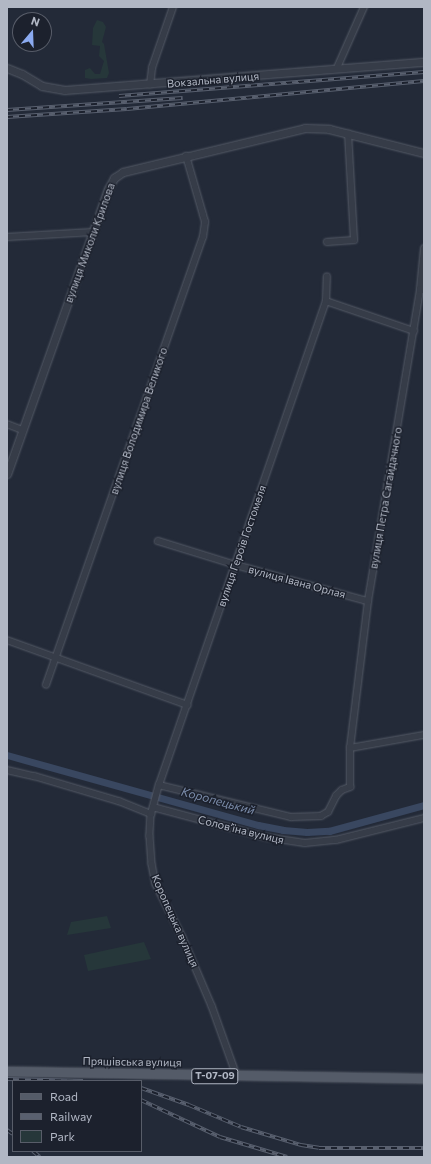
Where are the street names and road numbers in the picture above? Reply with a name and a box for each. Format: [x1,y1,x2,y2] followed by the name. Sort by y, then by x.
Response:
[166,69,260,91] street label: Вокзальна вулиця
[62,181,118,305] street label: вулиця Миколи Крилова
[108,346,170,496] street label: вулиця Володимира Великого
[367,426,405,570] street label: вулиця Петра Сагайдачного
[215,483,269,609] street label: вулиця Героїв Гостомеля
[247,563,347,601] street label: вулиця Івана Орлая
[197,813,285,847] street label: Соловʼїна вулиця
[149,872,201,970] street label: Коропецька вулиця
[82,1055,182,1069] street label: Пряшівська вулиця
[191,1068,239,1084] road number: Т-07-09

